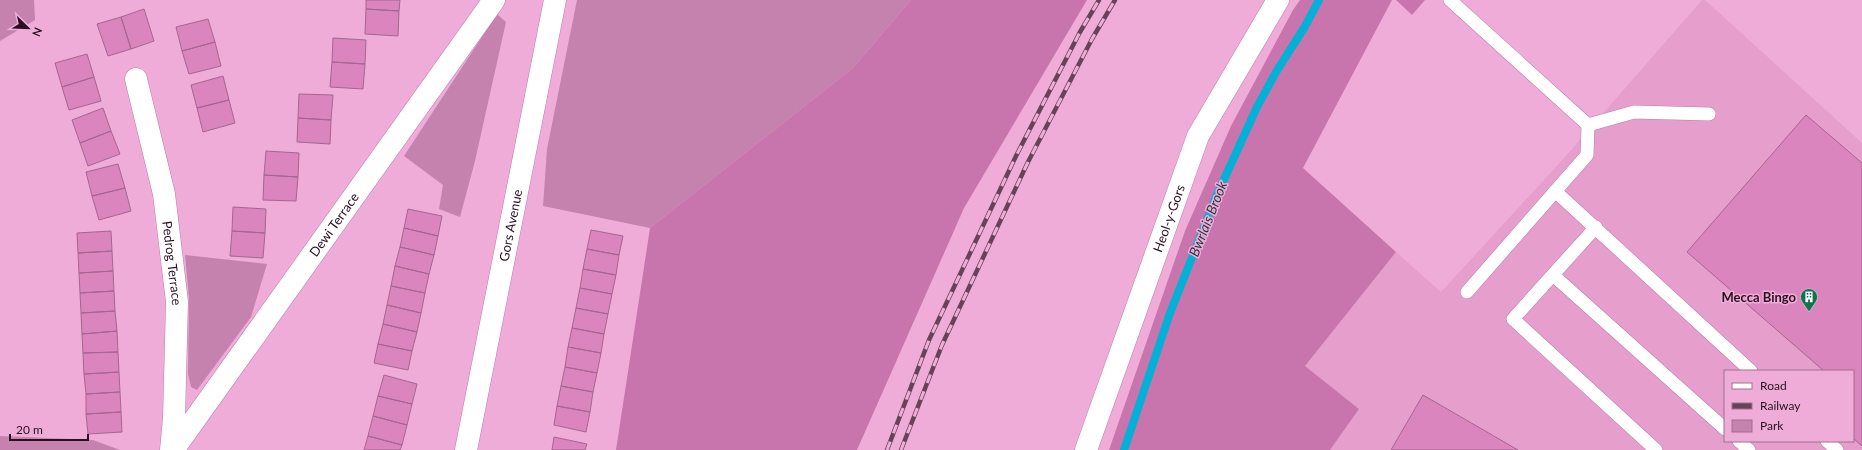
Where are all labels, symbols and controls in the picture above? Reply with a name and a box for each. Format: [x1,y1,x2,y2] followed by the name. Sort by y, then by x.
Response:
[8,8,48,48] north arrow
[30,26,45,39] text: N
[1185,178,1230,259] water label: Bwrlais Brook
[1149,182,1188,254] street label: Heol-y-Gors
[495,188,525,263] street label: Gors Avenue
[306,189,362,260] street label: Dewi Terrace
[159,220,185,306] street label: Pedrog Terrace
[1799,287,1819,312] building icon: Mecca Bingo
[1722,289,1797,305] place label: Mecca Bingo
[1724,370,1854,442] legend
[1760,378,1787,393] text: Road
[1760,398,1801,413] text: Railway
[10,416,88,442] scale bar
[1760,418,1784,433] text: Park
[16,422,43,437] text: 20 m

